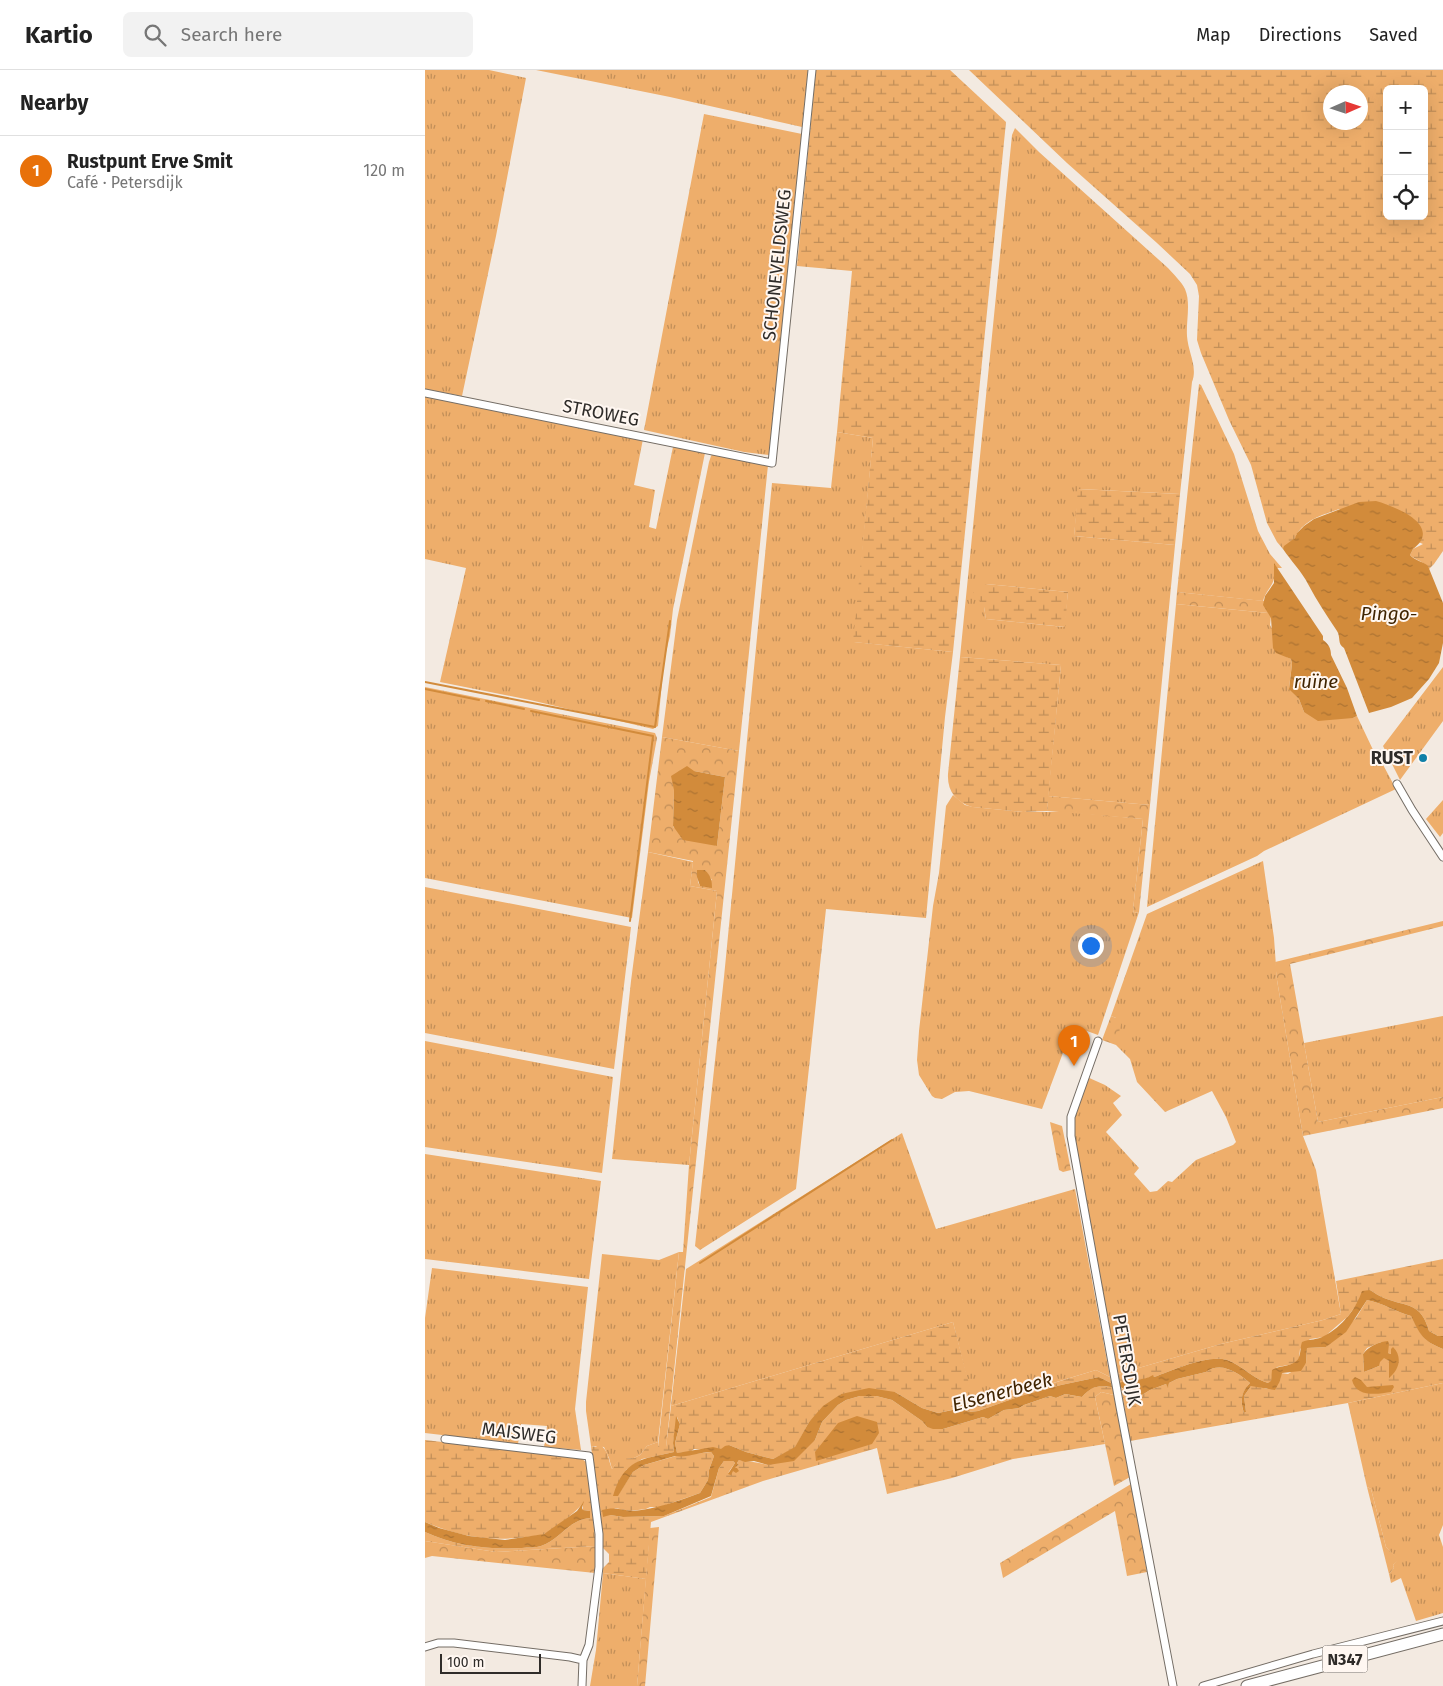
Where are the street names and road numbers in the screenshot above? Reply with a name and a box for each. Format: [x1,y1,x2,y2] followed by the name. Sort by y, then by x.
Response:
[758,188,796,342] street label: SCHONEVELDSWEG
[561,395,641,431] street label: STROWEG
[1108,1312,1146,1408] street label: PETERSDIJK
[480,1418,558,1448] street label: MAISWEG
[1323,1646,1367,1672] road number: N347

